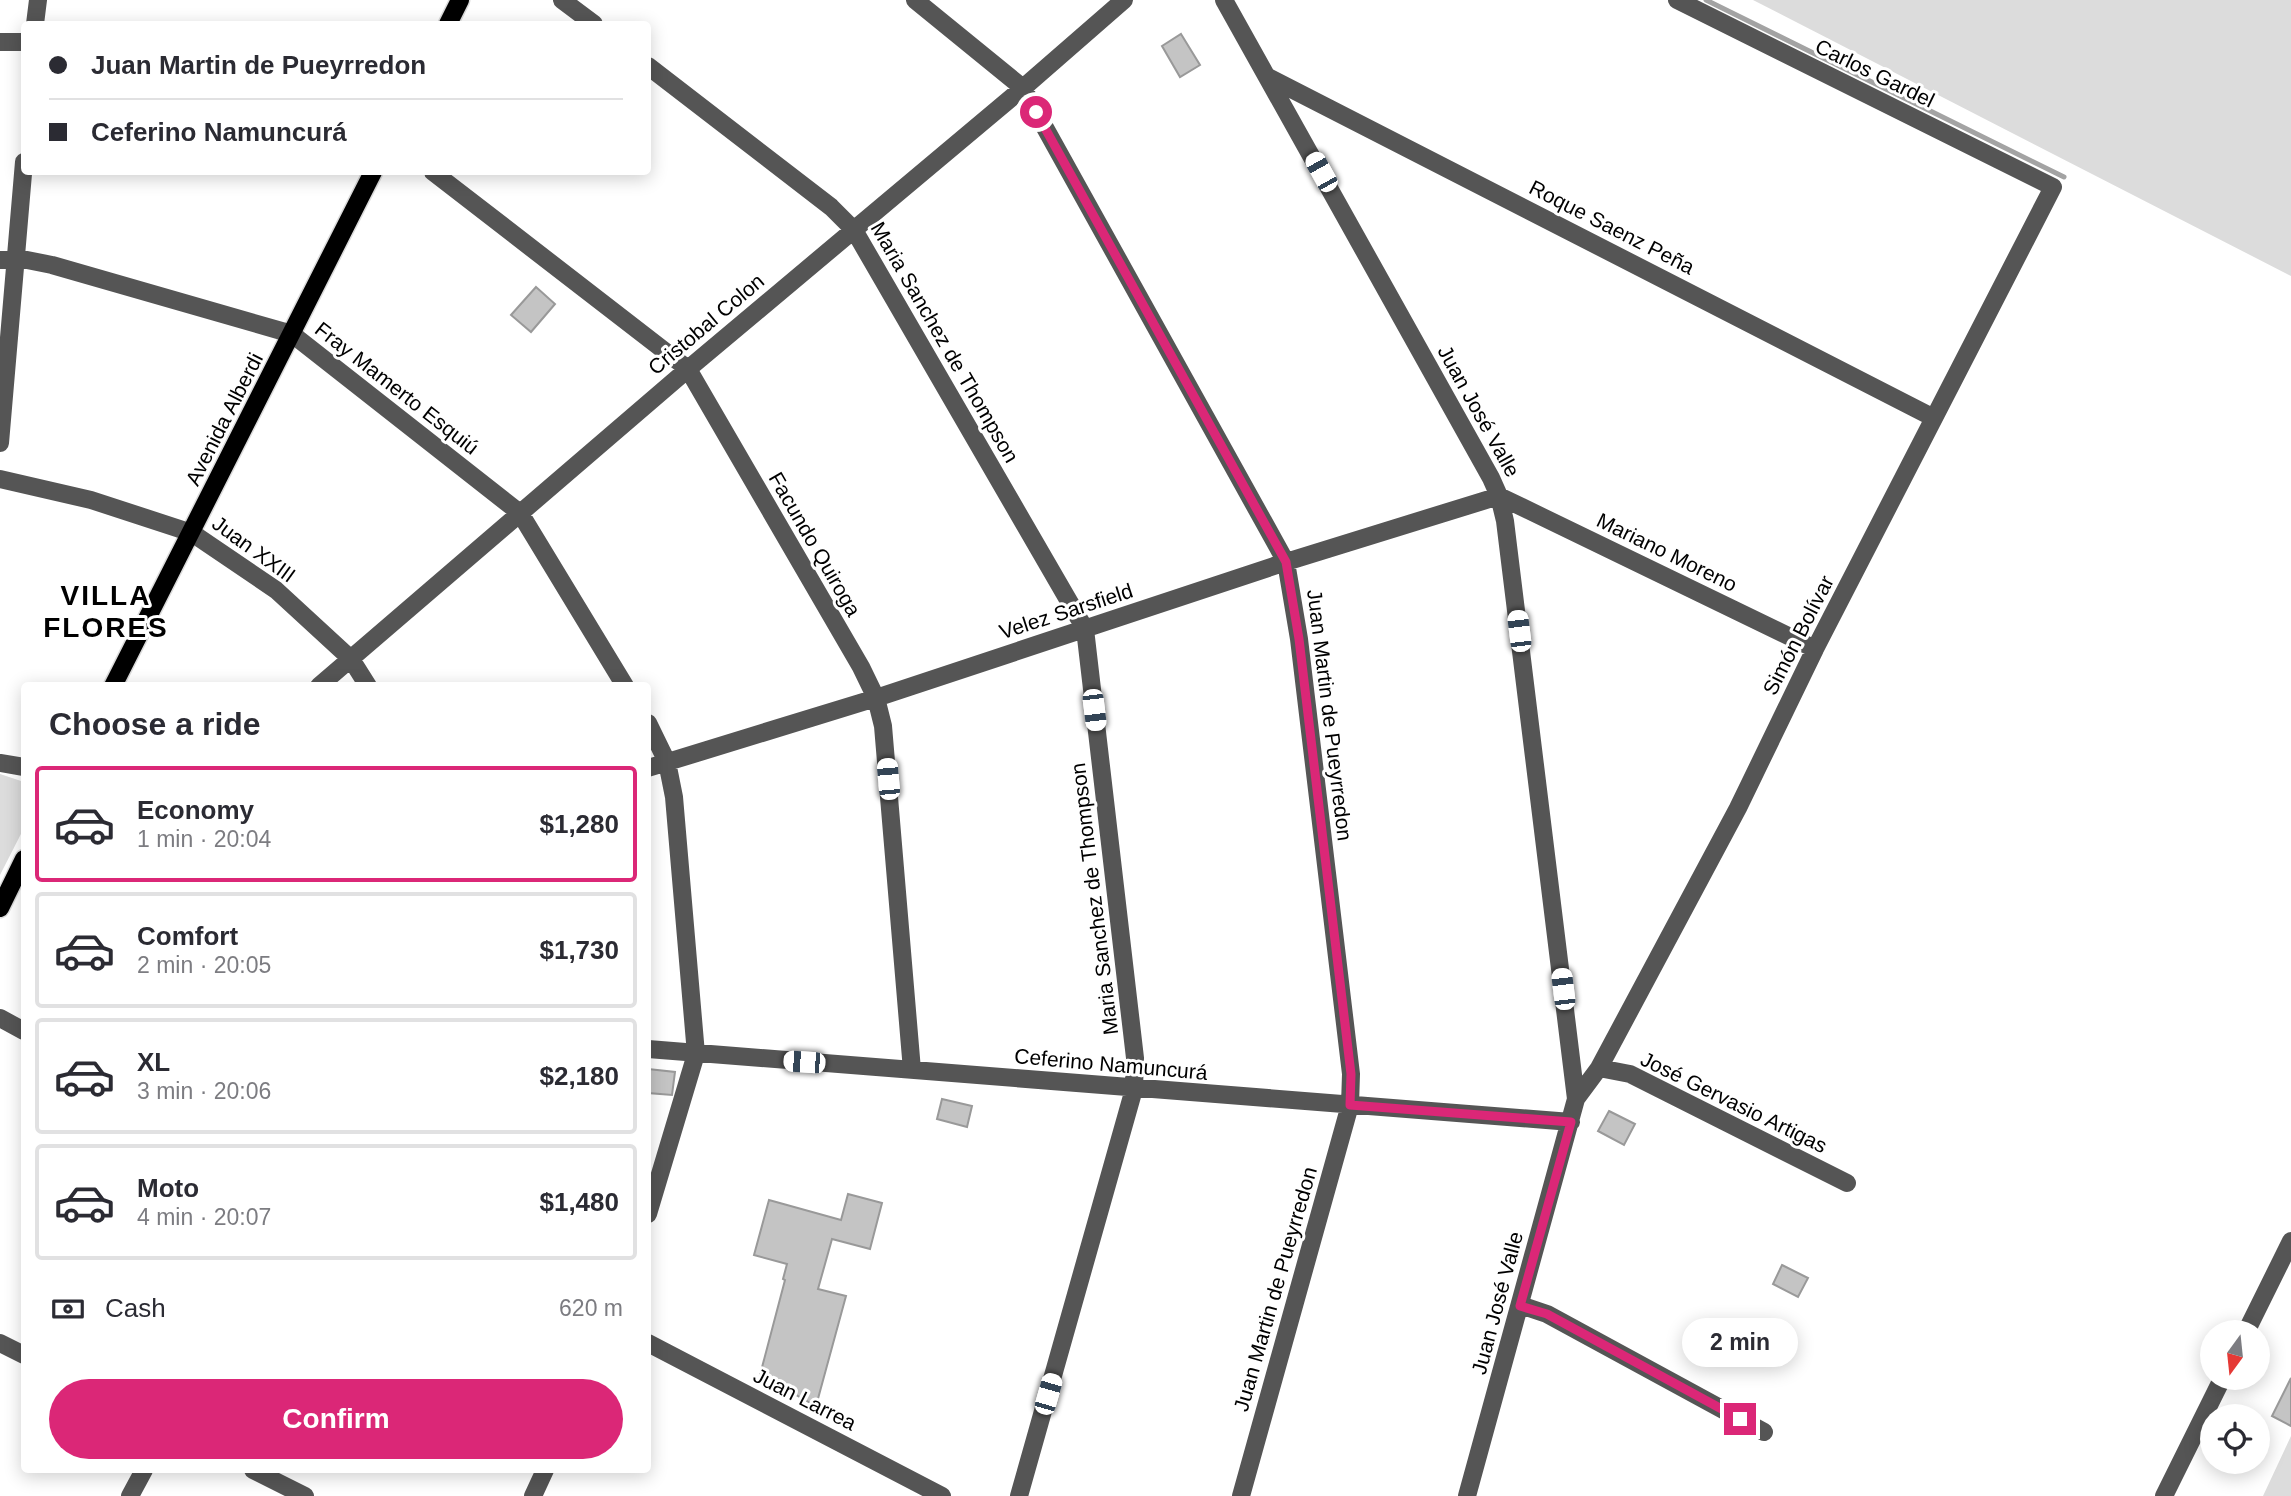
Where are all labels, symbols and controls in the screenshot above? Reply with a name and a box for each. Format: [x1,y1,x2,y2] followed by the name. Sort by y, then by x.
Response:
[1812,34,1938,112] street label: Carlos Gardel
[91,50,426,80] text: Juan Martin de Pueyrredon
[1020,96,1052,128] route start
[91,117,347,147] text: Ceferino Namuncurá
[1302,149,1341,195] car
[1526,175,1699,279] street label: Roque Saenz Peña
[867,218,1023,466] street label: Maria Sanchez de Thompson
[644,269,768,379] street label: Cristobal Colon
[311,317,483,459] street label: Fray Mamerto Esquiú
[1433,341,1525,481] street label: Juan José Valle
[181,349,267,489] street label: Avenida Alberdi
[764,468,866,620] street label: Facundo Quiroga
[1593,508,1741,596] street label: Mariano Moreno
[208,511,300,587] street label: Juan XXIII
[1758,572,1838,698] street label: Simón Bolívar
[996,579,1136,643] street label: Velez Sarsfield
[43,580,169,643] district label: VILLA FLORES
[1303,588,1357,842] street label: Juan Martin de Pueyrredon
[1507,609,1532,653] car
[1082,688,1107,732] car
[49,706,261,742] text: Choose a ride
[876,757,901,801] car
[1066,762,1122,1036] street label: Maria Sanchez de Thompson
[53,793,116,856] icon: car
[137,795,254,825] text: Economy
[539,809,619,839] text: $1,280
[137,826,271,852] text: 1 min · 20:04
[53,919,116,982] icon: car
[137,921,238,951] text: Comfort
[539,935,619,965] text: $1,730
[137,952,271,978] text: 2 min · 20:05
[1551,967,1576,1011] car
[1013,1044,1209,1084] street label: Ceferino Namuncurá
[53,1045,116,1108] icon: car
[137,1047,170,1077] text: XL
[1637,1047,1831,1157] street label: José Gervasio Artigas
[783,1050,826,1074] car
[539,1061,619,1091] text: $2,180
[137,1078,271,1104] text: 3 min · 20:06
[1229,1164,1321,1414] street label: Juan Martin de Pueyrredon
[53,1171,116,1234] icon: car
[137,1173,199,1203] text: Moto
[539,1187,619,1217] text: $1,480
[137,1204,271,1230] text: 4 min · 20:07
[1467,1229,1527,1377] street label: Juan José Valle
[49,1290,87,1328] icon: cash
[105,1293,166,1323] text: Cash
[559,1295,623,1321] text: 620 m
[1682,1318,1798,1366] callout: 2 min
[2200,1320,2270,1390] north arrow
[2200,1320,2270,1474] map controls
[1710,1329,1770,1355] text: 2 min
[750,1363,860,1435] street label: Juan Larrea
[1033,1371,1064,1417] car
[49,1379,623,1459] button: Confirm
[1724,1403,1756,1435] route end
[2200,1404,2270,1474] button: locate

